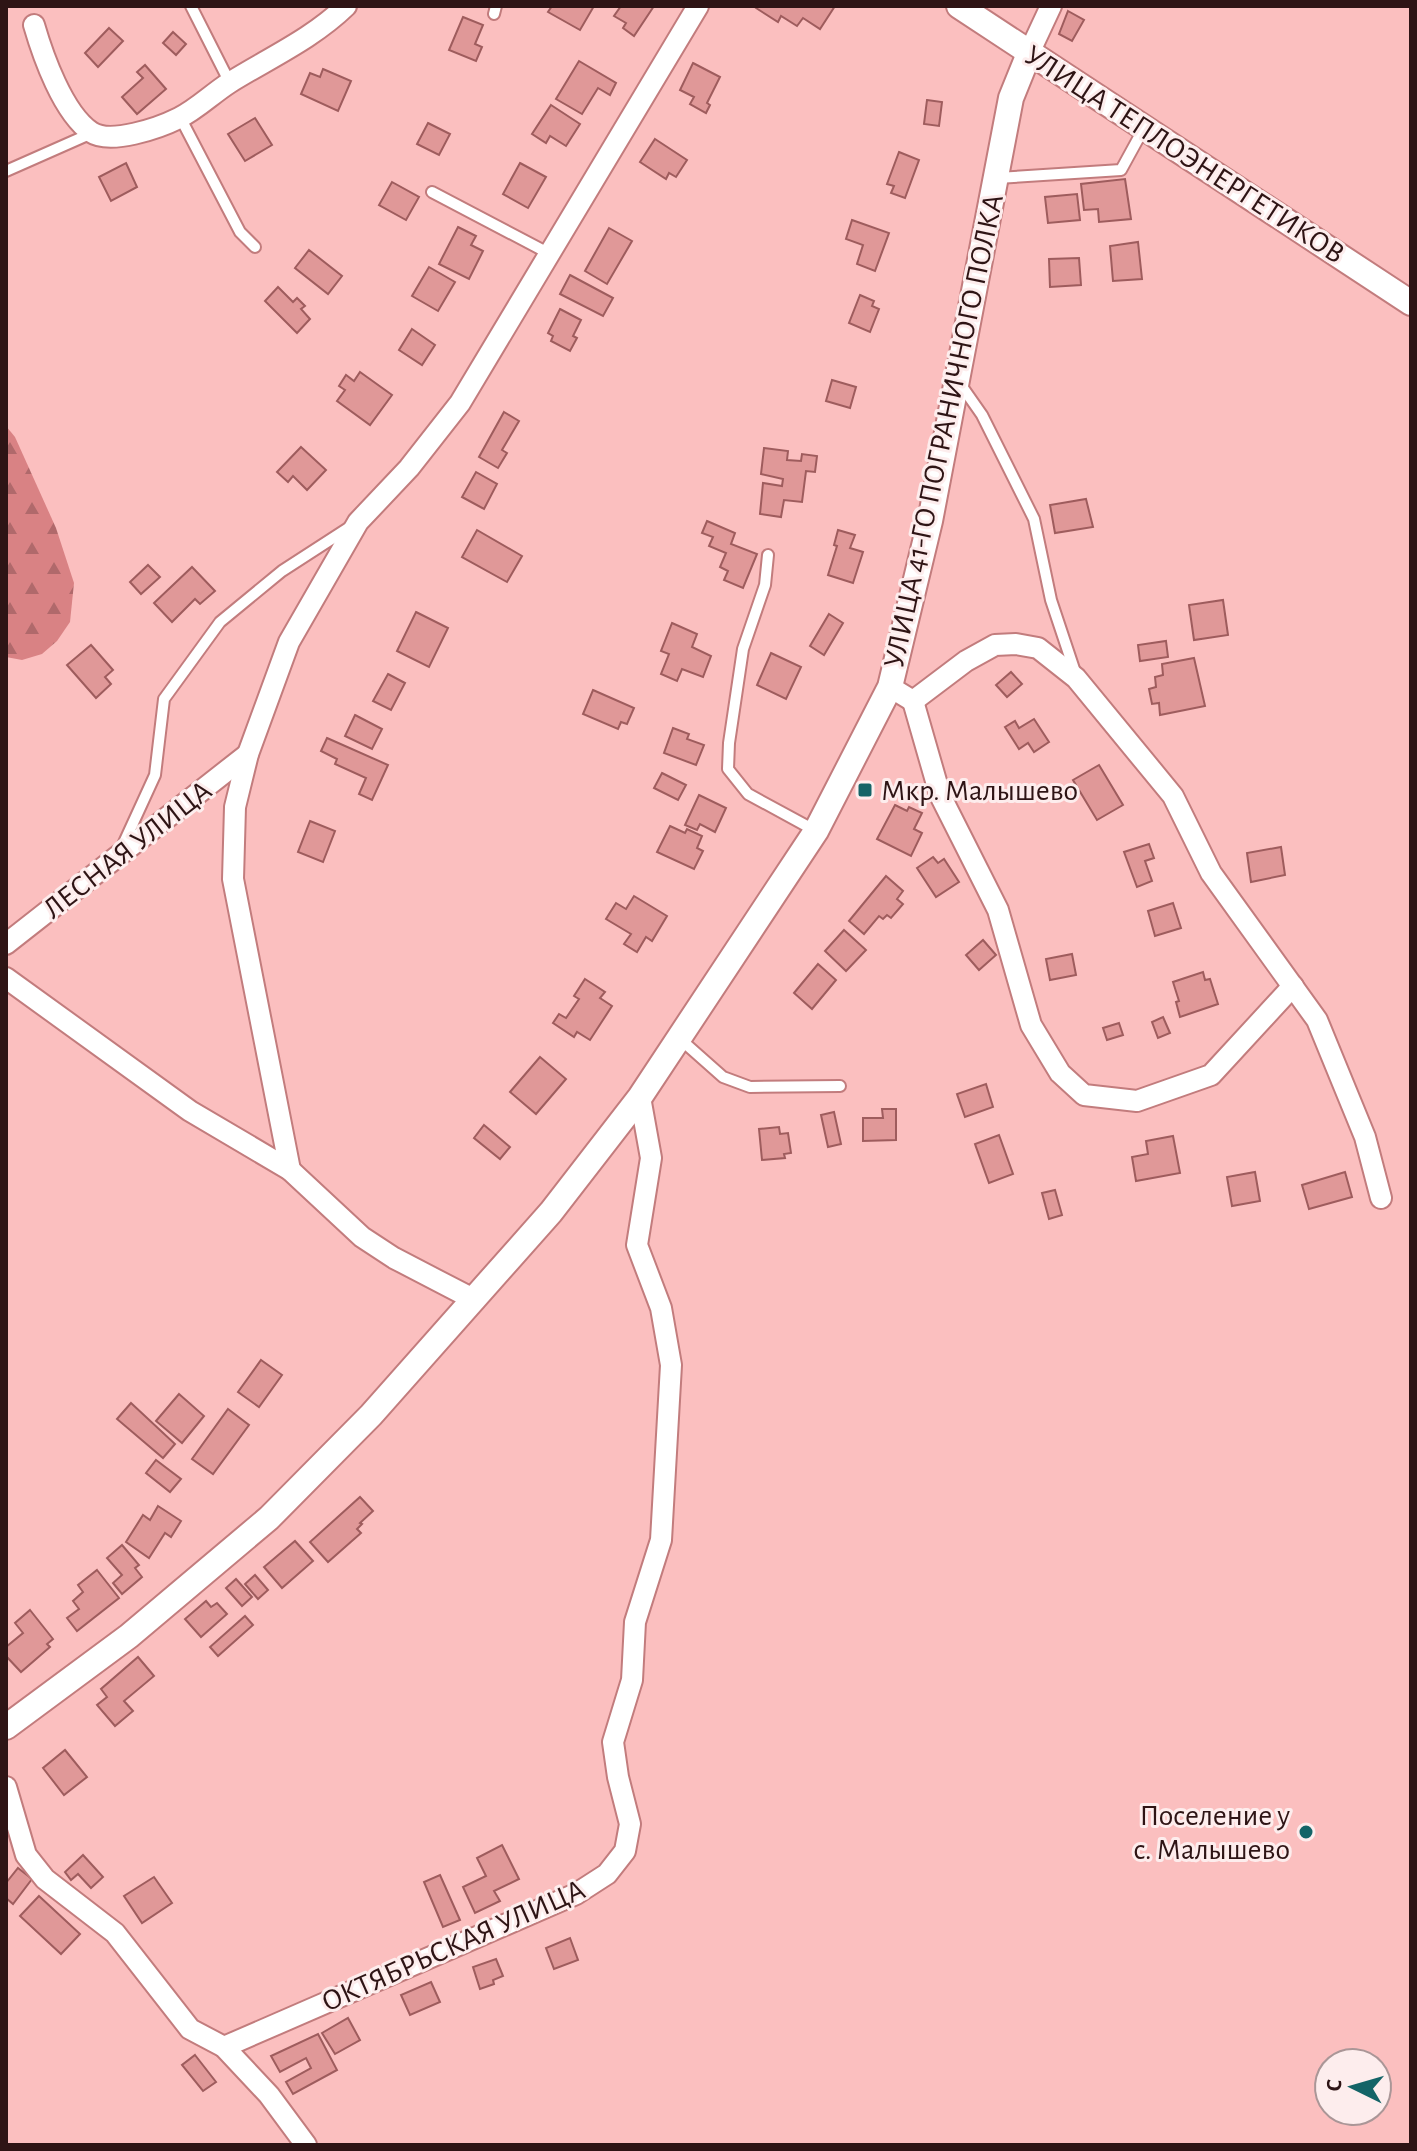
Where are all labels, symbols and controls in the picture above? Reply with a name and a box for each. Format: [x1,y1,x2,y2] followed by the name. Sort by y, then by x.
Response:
[1019,40,1350,270] street label: УЛИЦА ТЕПЛОЭНЕРГЕТИКОВ
[879,192,1009,671] street label: УЛИЦА 41-ГО ПОГРАНИЧНОГО ПОЛКА
[38,775,217,924] street label: ЛЕСНАЯ УЛИЦА
[881,776,1078,806] place label: Мкр. Малышево
[856,781,874,799] marker: Мкр. Малышево
[1134,1801,1290,1865] place label: Поселение у с. Малышево
[1297,1823,1315,1841] marker: Поселение у с. Малышево
[317,1874,590,2018] street label: ОКТЯБРЬСКАЯ УЛИЦА
[1313,2047,1393,2127] north arrow
[1323,2078,1346,2092] text: С

